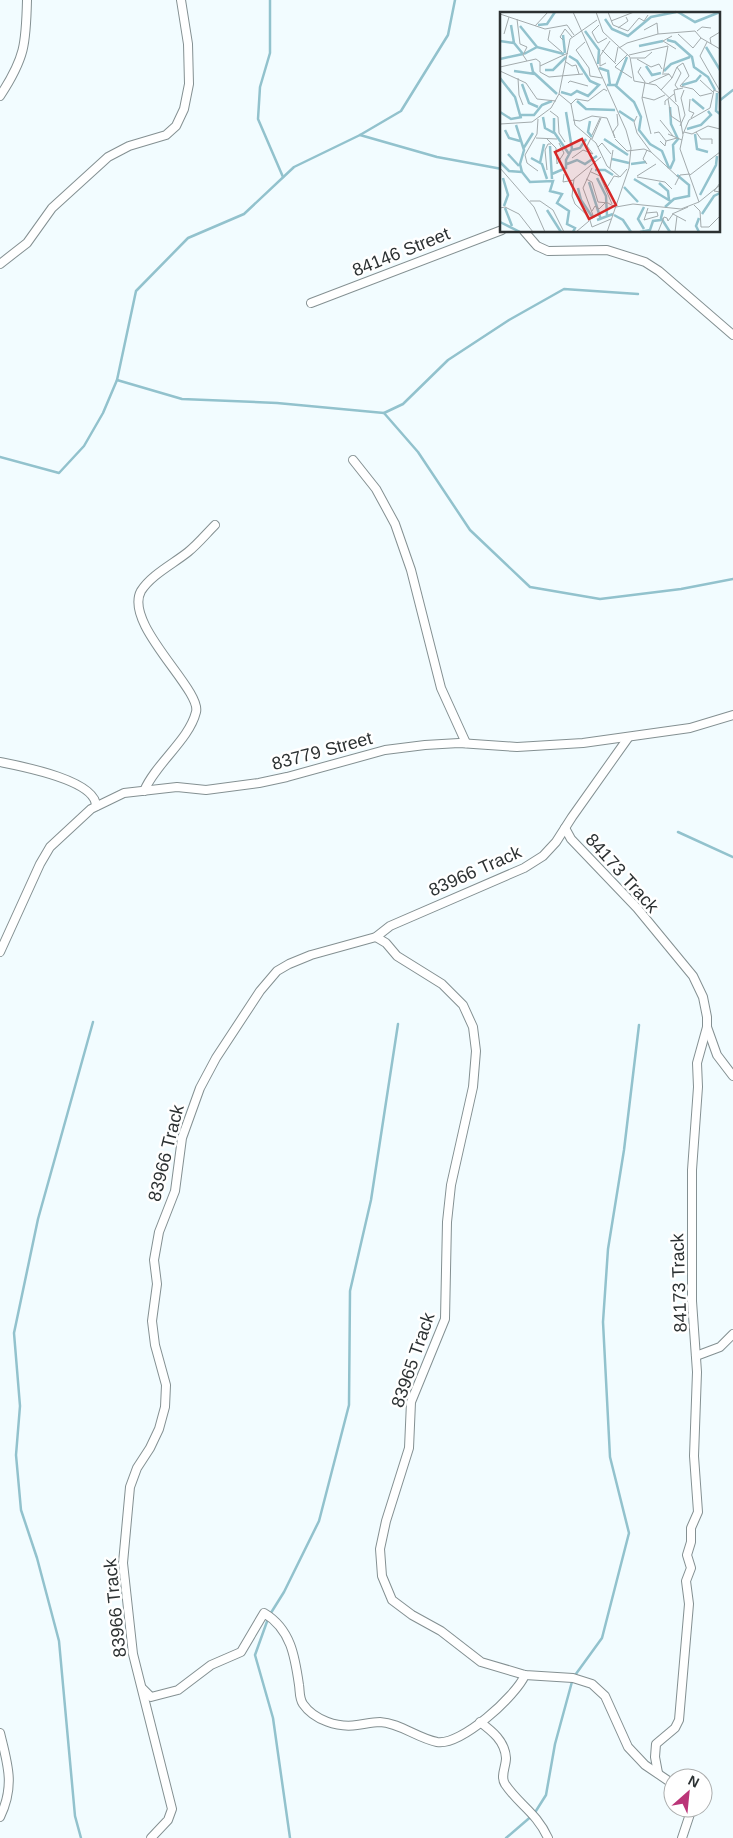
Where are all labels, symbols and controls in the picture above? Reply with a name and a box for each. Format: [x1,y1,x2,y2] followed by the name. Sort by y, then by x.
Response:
[500,12,720,232] inset map
[349,223,453,281] street label: 84146 Street
[270,728,374,774] street label: 83779 Street
[581,829,663,917] street label: 84173 Track
[426,841,525,900] street label: 83966 Track
[144,1102,188,1203] street label: 83966 Track
[667,1232,691,1333] street label: 84173 Track
[387,1309,439,1410] street label: 83965 Track
[100,1557,130,1658] street label: 83966 Track
[663,1768,713,1818] north arrow
[686,1772,702,1791] text: N

